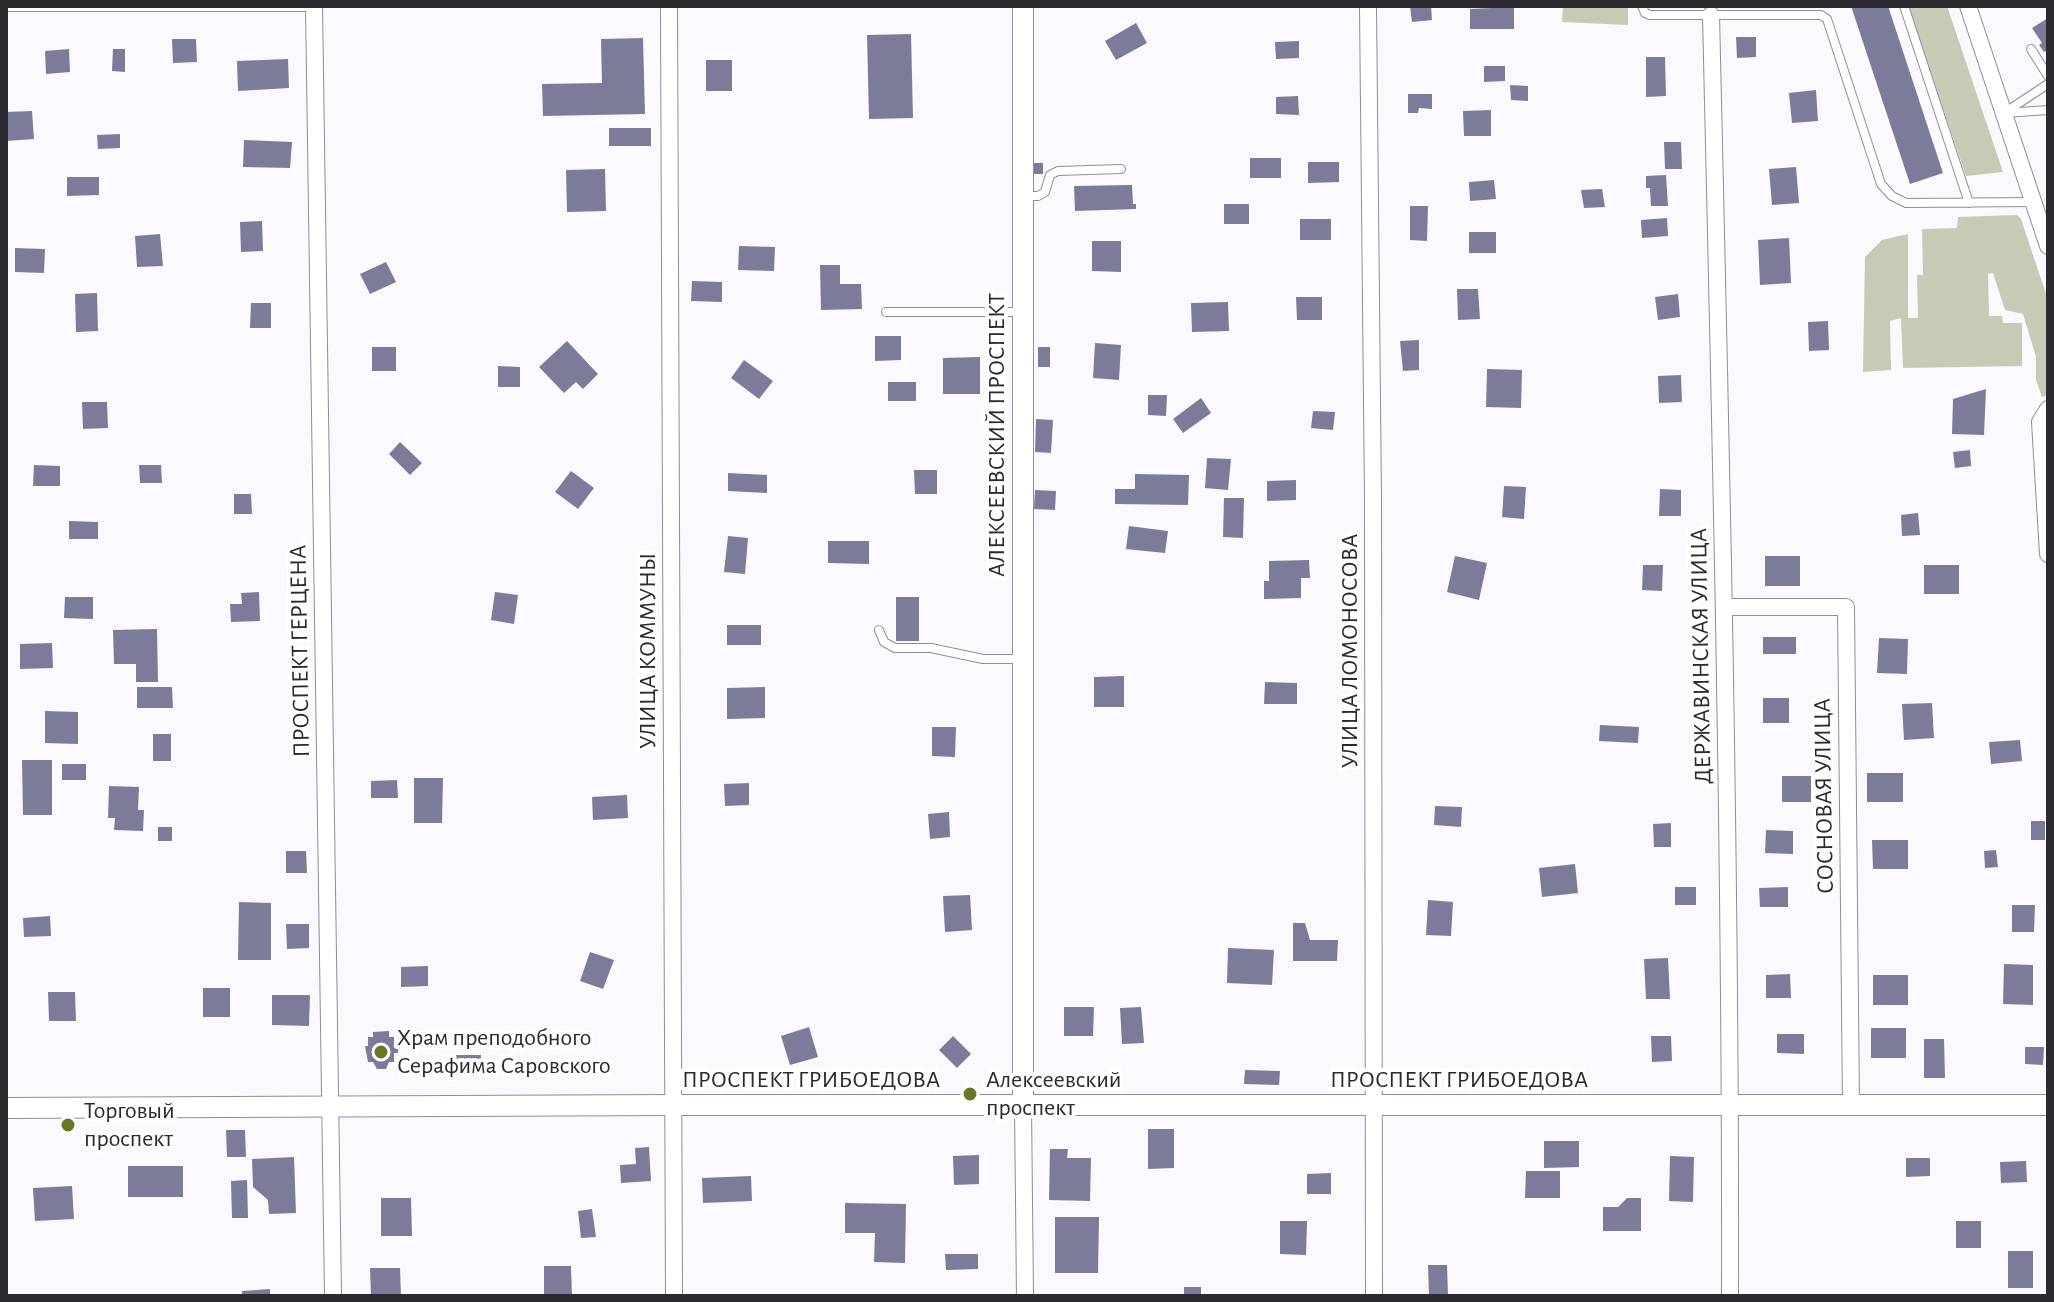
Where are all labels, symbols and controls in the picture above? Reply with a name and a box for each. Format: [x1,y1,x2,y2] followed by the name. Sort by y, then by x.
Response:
[983,293,1011,577] street label: АЛЕКСЕЕВСКИЙ ПРОСПЕКТ
[1684,528,1718,784] street label: ДЕРЖАВИНСКАЯ УЛИЦА
[1336,534,1364,768] street label: УЛИЦА ЛОМОНОСОВА
[284,544,316,758] street label: ПРОСПЕКТ ГЕРЦЕНА
[634,553,662,749] street label: УЛИЦА КОММУНЫ
[1808,698,1840,894] street label: СОСНОВАЯ УЛИЦА
[397,1024,611,1080] place label: Храм преподобного Серафима Саровского
[372,1043,390,1061] marker: Храм преподобного Серафима Саровского
[682,1066,940,1094] street label: ПРОСПЕКТ ГРИБОЕДОВА
[986,1066,1122,1122] place label: Алексеевский проспект
[1330,1066,1588,1094] street label: ПРОСПЕКТ ГРИБОЕДОВА
[961,1085,979,1103] marker: Алексеевский проспект
[84,1097,175,1153] place label: Торговый проспект
[59,1116,77,1134] marker: Торговый проспект

